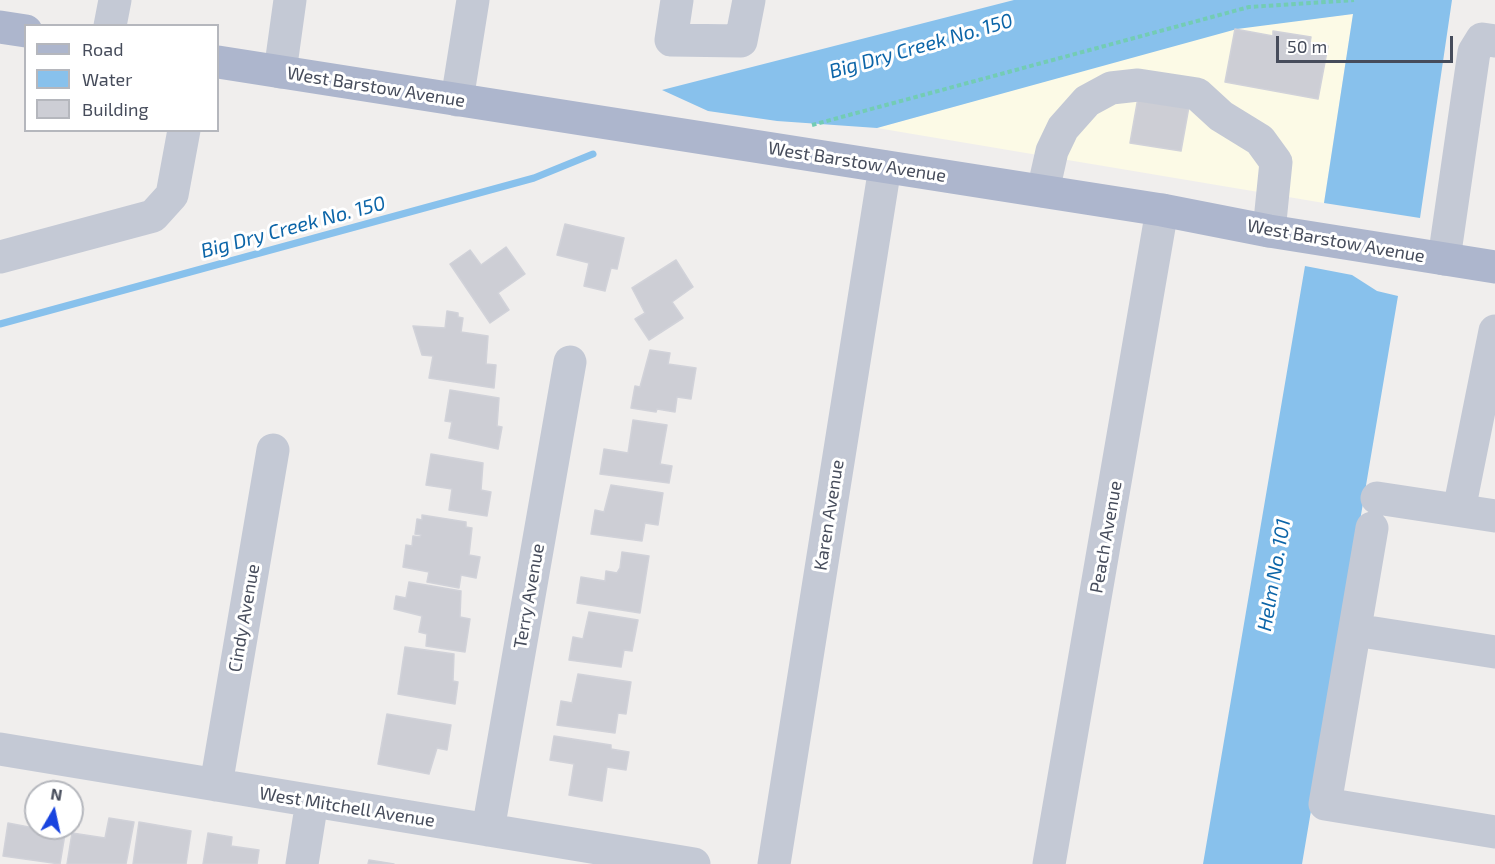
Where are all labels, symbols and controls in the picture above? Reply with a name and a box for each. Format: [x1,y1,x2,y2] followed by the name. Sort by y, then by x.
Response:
[826,8,1016,84] water label: Big Dry Creek No. 150
[24,24,219,132] legend
[1279,24,1456,62] scale bar
[1287,35,1327,57] text: 50 m
[82,38,123,60] text: Road
[285,62,467,112] street label: West Barstow Avenue
[82,68,132,90] text: Water
[82,98,149,120] text: Building
[766,137,948,187] street label: West Barstow Avenue
[198,191,388,263] water label: Big Dry Creek No. 150
[1245,215,1427,267] street label: West Barstow Avenue
[810,458,848,572] street label: Karen Avenue
[1085,479,1127,595] street label: Peach Avenue
[1252,517,1296,633] water label: Helm No. 101
[509,542,549,650] street label: Terry Avenue
[224,562,264,674] street label: Cindy Avenue
[24,780,84,840] north arrow
[258,782,436,832] street label: West Mitchell Avenue
[49,783,64,804] text: N

